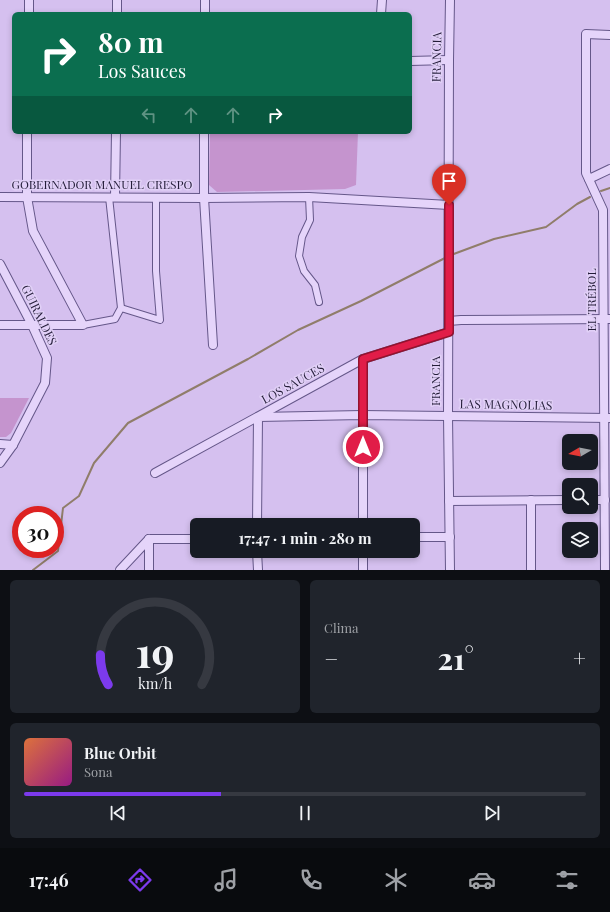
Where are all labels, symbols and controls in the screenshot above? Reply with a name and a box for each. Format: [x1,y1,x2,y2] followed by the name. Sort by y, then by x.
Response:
[98,23,164,60] text: 80 m
[32,28,84,80] icon: right
[428,31,444,82] street label: FRANCIA
[98,59,186,83] text: Los Sauces
[138,104,160,126] icon: left
[180,104,202,126] icon: ahead
[222,104,244,126] icon: ahead
[264,104,286,126] icon: right
[432,164,466,205] pin
[438,170,460,192] icon: arrive
[11,176,193,192] street label: GOBERNADOR MANUEL CRESPO
[583,269,599,331] street label: EL TRÉBOL
[18,282,61,347] street label: GUIRALDES
[427,355,443,406] street label: FRANCIA
[258,359,327,407] street label: LOS SAUCES
[460,395,553,413] street label: LAS MAGNOLIAS
[342,426,384,468] position arrow
[562,434,598,470] north arrow
[562,434,598,558] map controls
[562,478,598,514] button: search
[12,506,64,558] speed limit sign: 30
[562,522,598,558] button: layers
[238,528,372,548] text: 17:47 · 1 min · 280 m
[324,619,359,636] text: Clima
[136,622,174,677] text: 19
[437,638,474,678] text: 21°
[324,643,338,673] text: −
[573,643,586,673] text: +
[138,673,173,692] text: km/h
[84,743,156,763] text: Blue Orbit
[84,763,112,780] text: Sona
[107,802,129,824] icon: previous
[294,802,316,824] icon: pause
[481,802,503,824] icon: next
[126,866,154,894] icon: directions
[212,866,240,894] icon: music
[297,866,325,894] icon: phone
[382,866,410,894] icon: climate
[468,866,496,894] icon: car
[553,866,581,894] icon: filters
[29,868,69,892] text: 17:46

